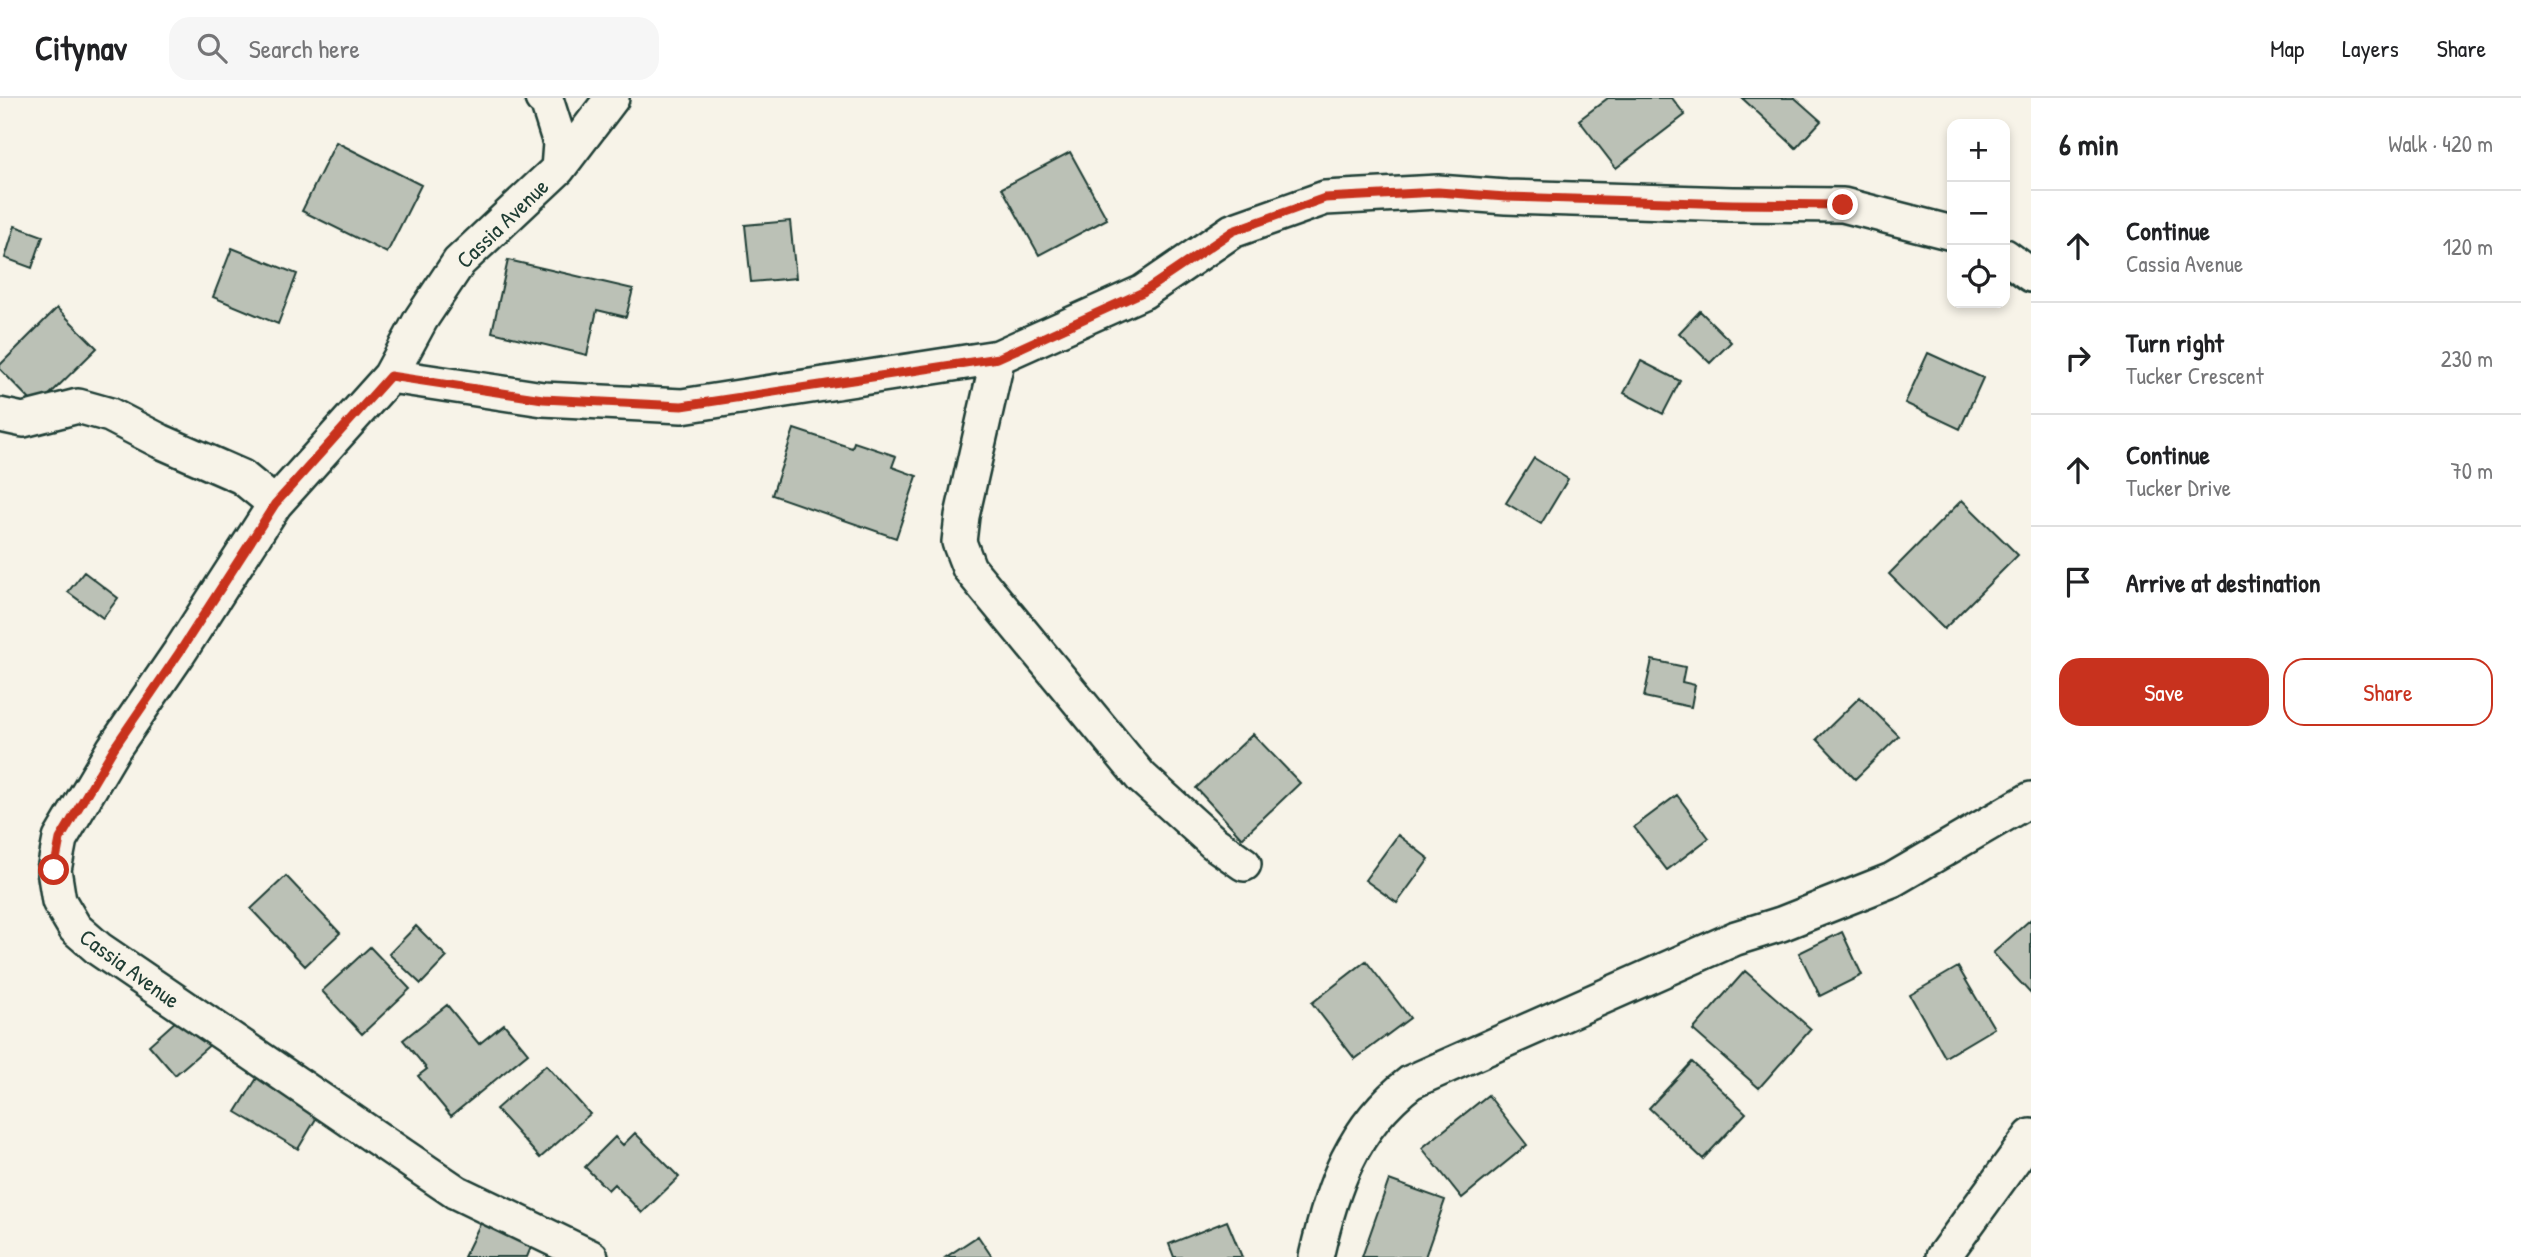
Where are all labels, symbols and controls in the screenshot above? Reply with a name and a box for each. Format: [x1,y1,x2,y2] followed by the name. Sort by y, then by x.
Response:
[169,17,659,80] search box
[35,26,127,70] text: Citynav
[193,29,231,67] icon: search
[249,31,360,66] text: Search here
[2270,32,2304,64] text: Map
[2342,32,2399,64] text: Layers
[2437,32,2486,64] text: Share
[1947,119,2010,308] map controls
[1947,119,2010,182] button: +
[2059,124,2119,164] text: 6 min
[2388,128,2493,159] text: Walk · 420 m
[449,171,555,275] street label: Cassia Avenue
[1947,182,2010,245] button: −
[1827,189,1858,220] route end
[2126,213,2210,248] text: Continue
[2059,227,2097,265] icon: ahead
[2443,231,2493,262] text: 120 m
[1947,245,2010,308] button: locate
[2126,248,2243,279] text: Cassia Avenue
[2126,325,2224,360] text: Turn right
[2059,339,2097,377] icon: right
[2441,343,2493,374] text: 230 m
[2126,360,2264,391] text: Tucker Crescent
[2126,437,2210,472] text: Continue
[2059,451,2097,489] icon: ahead
[2450,455,2493,486] text: 70 m
[2126,472,2231,503] text: Tucker Drive
[2059,563,2097,601] icon: arrive
[2126,565,2321,600] text: Arrive at destination
[2059,658,2269,726] button: Save
[2283,658,2493,726] button: Share
[38,854,69,885] route start
[74,921,186,1015] street label: Cassia Avenue

